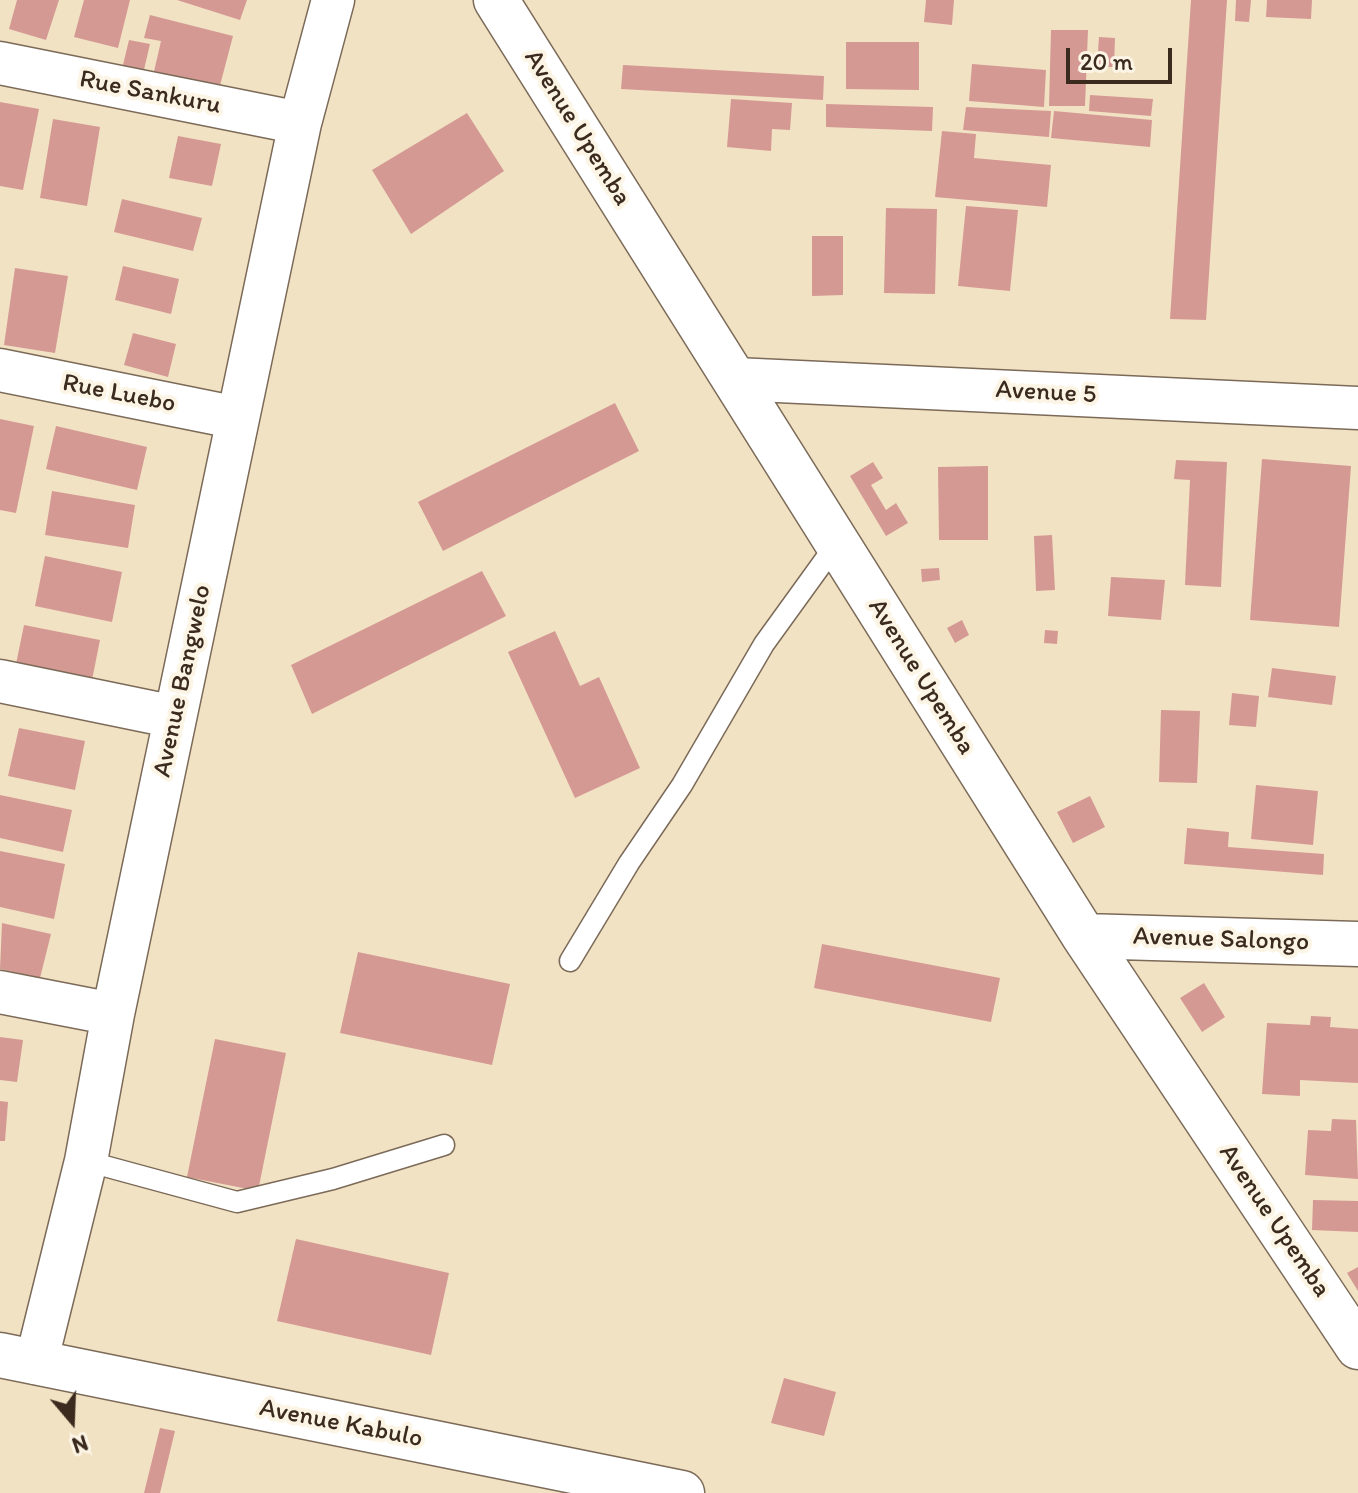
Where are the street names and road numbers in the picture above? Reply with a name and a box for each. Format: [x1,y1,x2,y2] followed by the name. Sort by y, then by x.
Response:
[517,44,637,212] street label: Avenue Upemba
[77,64,223,122] street label: Rue Sankuru
[60,368,178,420] street label: Rue Luebo
[995,375,1097,411] street label: Avenue 5
[147,582,219,780] street label: Avenue Bangwelo
[861,593,981,761] street label: Avenue Upemba
[1132,921,1310,959] street label: Avenue Salongo
[1211,1139,1337,1303] street label: Avenue Upemba
[257,1393,425,1455] street label: Avenue Kabulo

